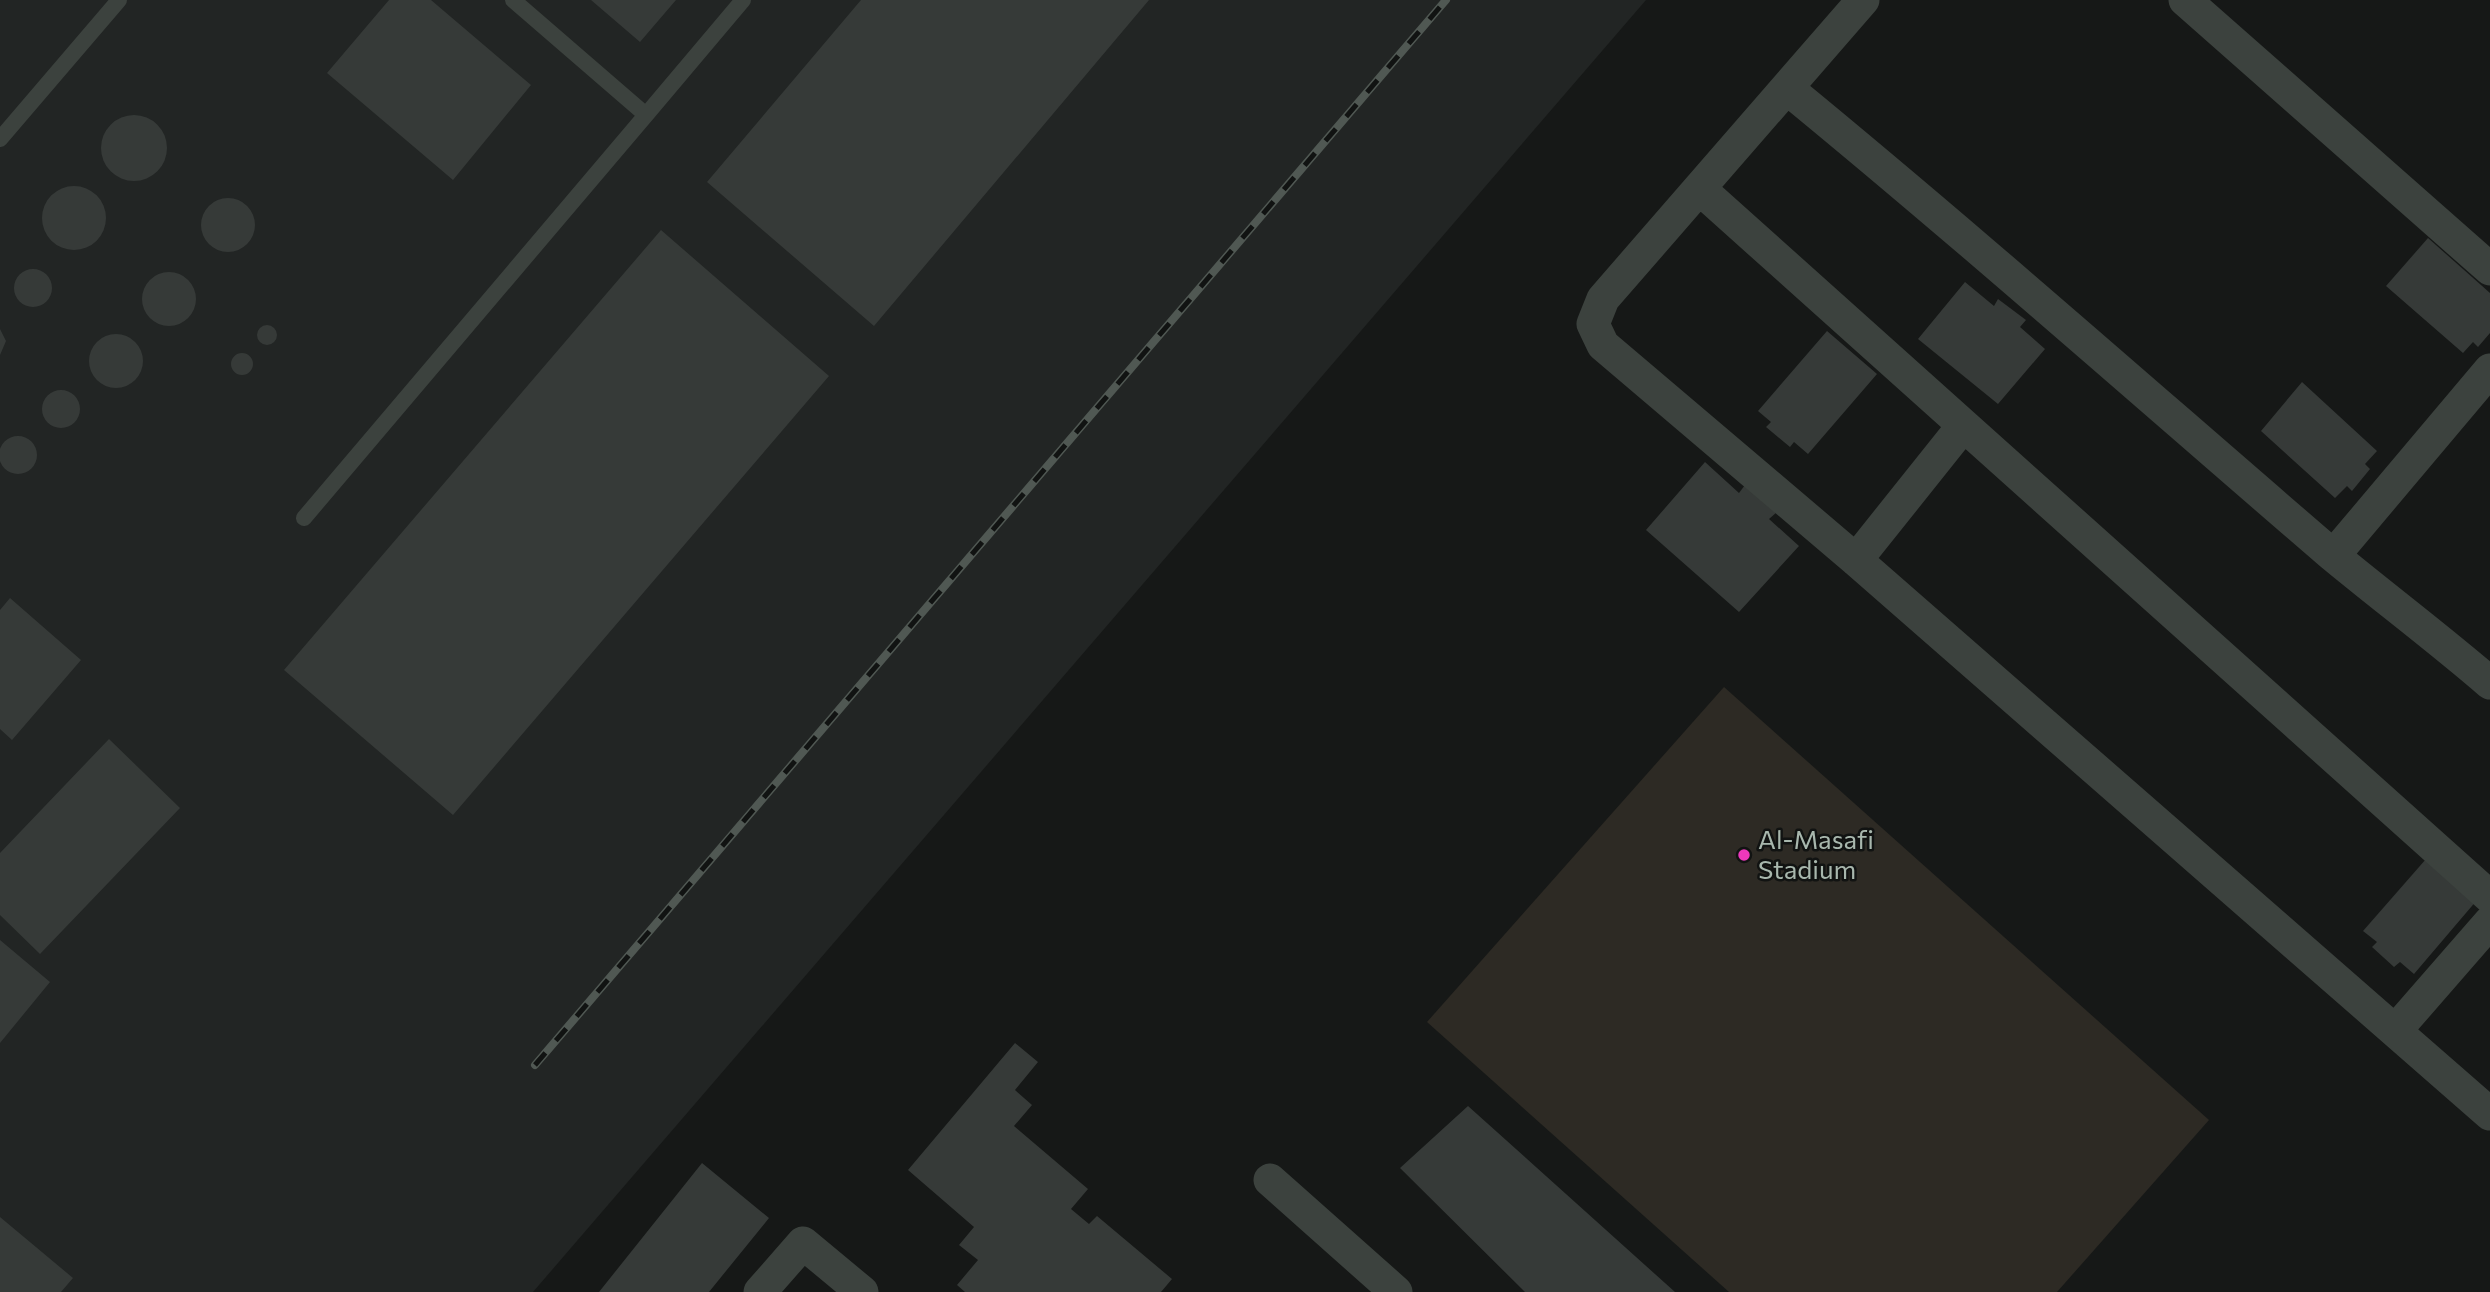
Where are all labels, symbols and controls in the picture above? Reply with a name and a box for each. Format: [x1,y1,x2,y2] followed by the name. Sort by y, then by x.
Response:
[1758,823,1874,884] place label: Al-Masafi Stadium
[1736,847,1752,863] marker: Al-Masafi Stadium

